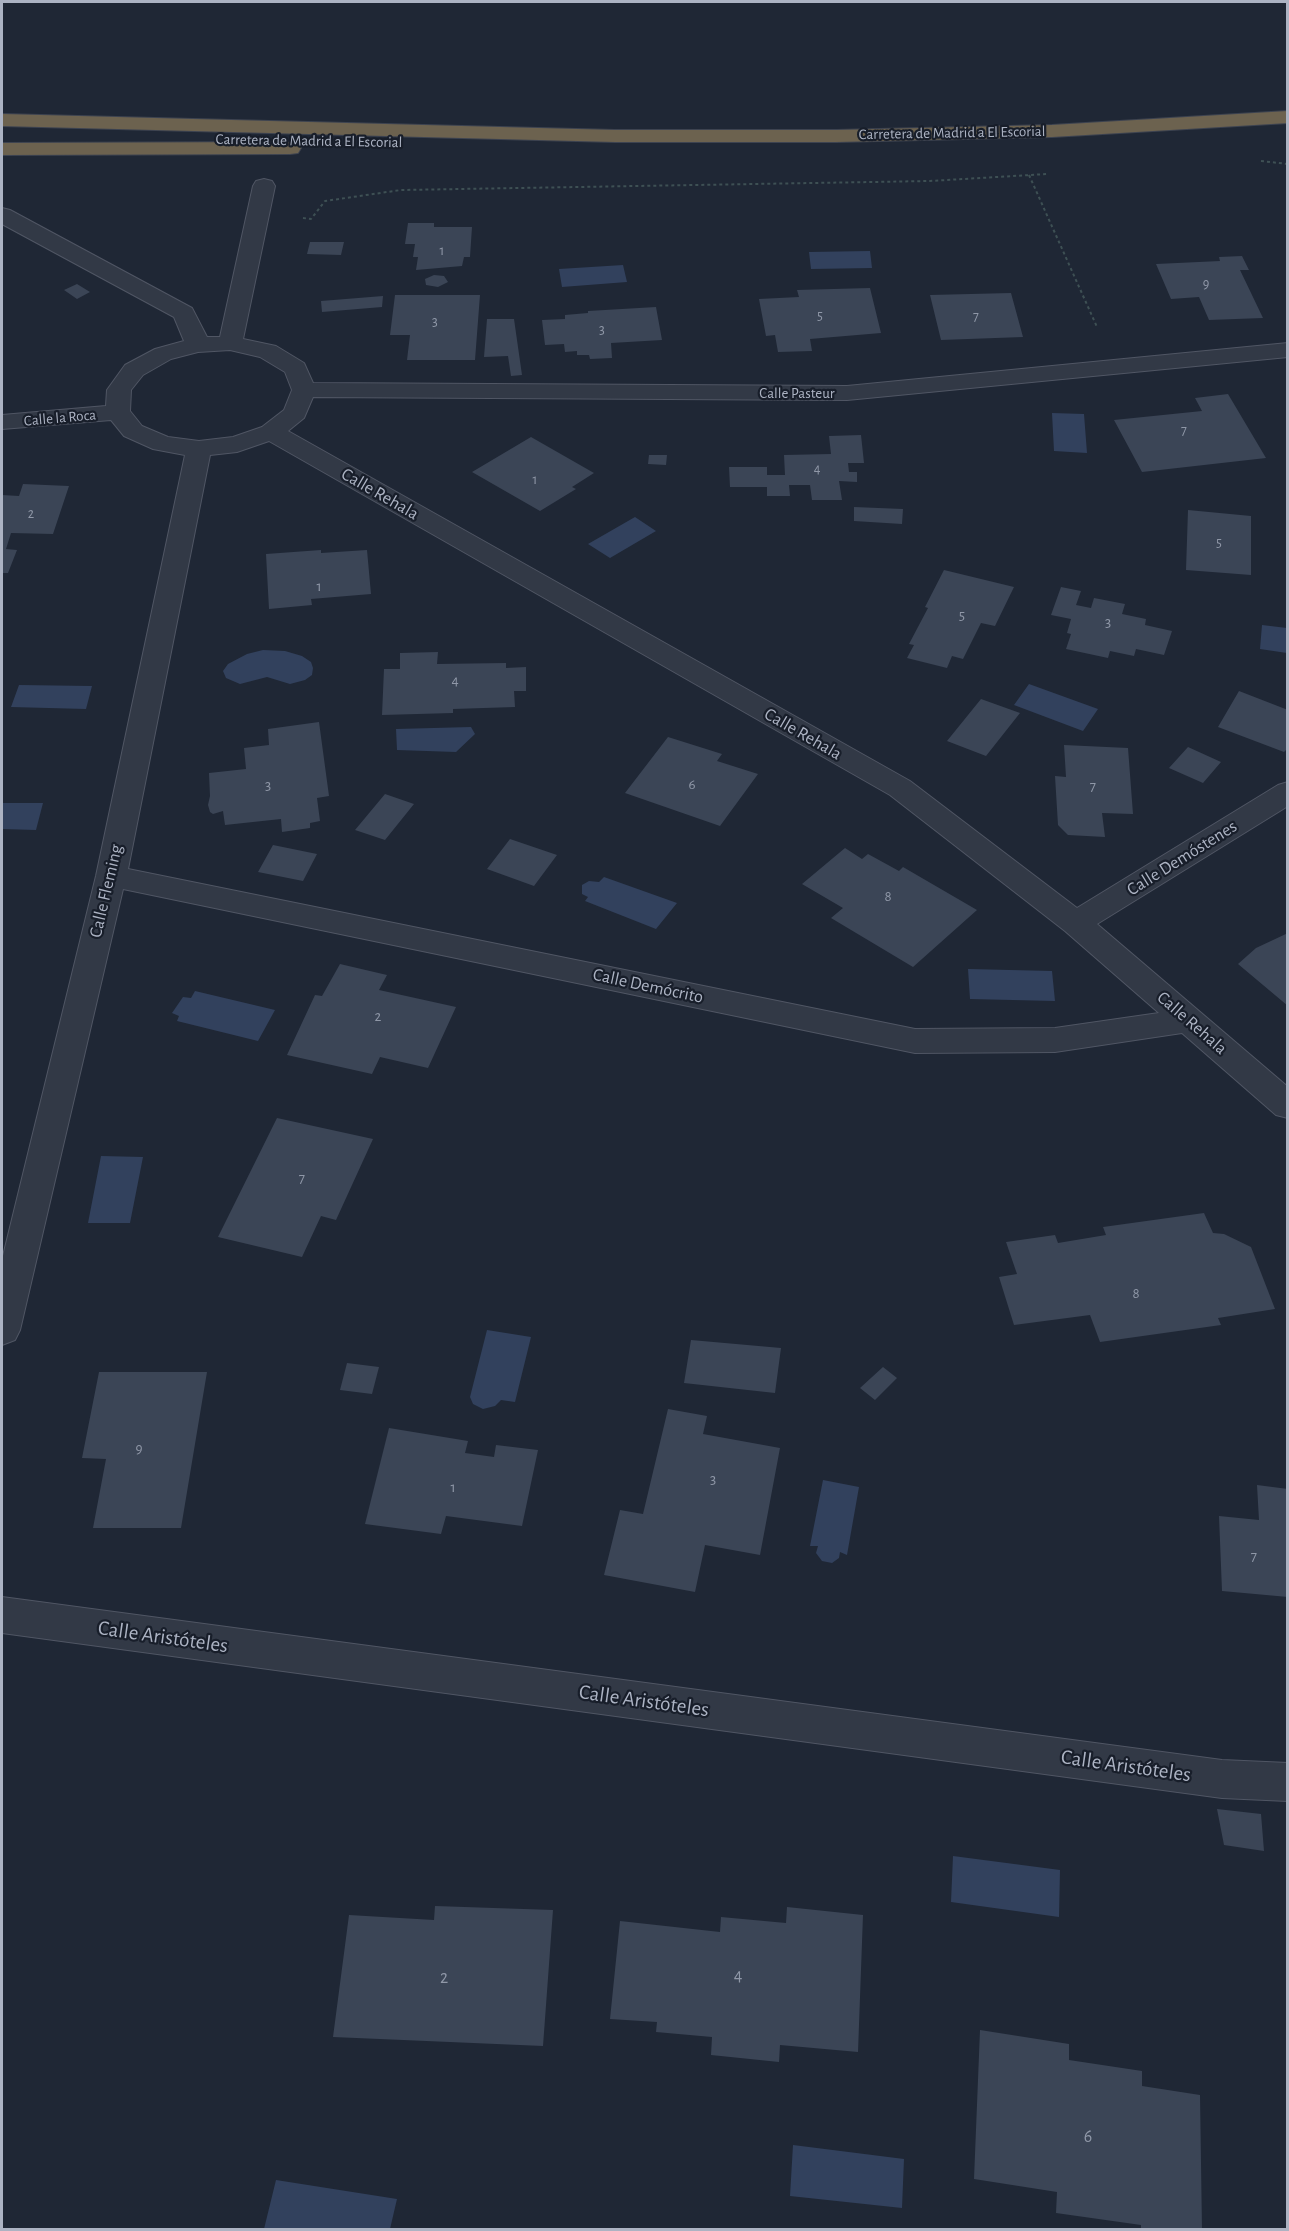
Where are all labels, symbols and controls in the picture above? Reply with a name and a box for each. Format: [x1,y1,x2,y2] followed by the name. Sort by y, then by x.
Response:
[859,122,1045,144] street label: Carretera de Madrid a El Escorial
[216,130,402,152] street label: Carretera de Madrid a El Escorial
[440,243,444,259] house number: 1
[1203,276,1209,292] house number: 9
[817,308,823,324] house number: 5
[973,308,979,324] house number: 7
[432,314,438,330] house number: 3
[599,322,605,338] house number: 3
[759,384,835,402] street label: Calle Pasteur
[23,406,97,430] street label: Calle la Roca
[1181,422,1187,438] house number: 7
[814,461,820,477] house number: 4
[337,463,423,525] street label: Calle Rehala
[533,472,537,488] house number: 1
[28,506,34,522] house number: 2
[1216,535,1222,551] house number: 5
[316,577,322,595] house number: 1
[959,606,965,624] house number: 5
[1105,613,1111,631] house number: 3
[451,671,459,689] house number: 4
[760,703,846,765] street label: Calle Rehala
[688,775,696,793] house number: 6
[265,776,271,794] house number: 3
[1090,777,1096,795] house number: 7
[1123,816,1241,900] street label: Calle Demóstenes
[85,842,127,940] street label: Calle Fleming
[884,887,892,905] house number: 8
[591,964,705,1008] street label: Calle Demócrito
[1152,987,1232,1059] street label: Calle Rehala
[375,1007,381,1025] house number: 2
[299,1169,305,1187] house number: 7
[1132,1284,1140,1302] house number: 8
[135,1439,143,1457] house number: 9
[710,1470,716,1488] house number: 3
[450,1478,456,1496] house number: 1
[1251,1547,1257,1565] house number: 7
[96,1615,230,1659] street label: Calle Aristóteles
[577,1679,711,1723] street label: Calle Aristóteles
[1059,1744,1193,1788] street label: Calle Aristóteles
[734,1965,742,1987] house number: 4
[440,1967,448,1989] house number: 2
[1084,2126,1092,2148] house number: 6

